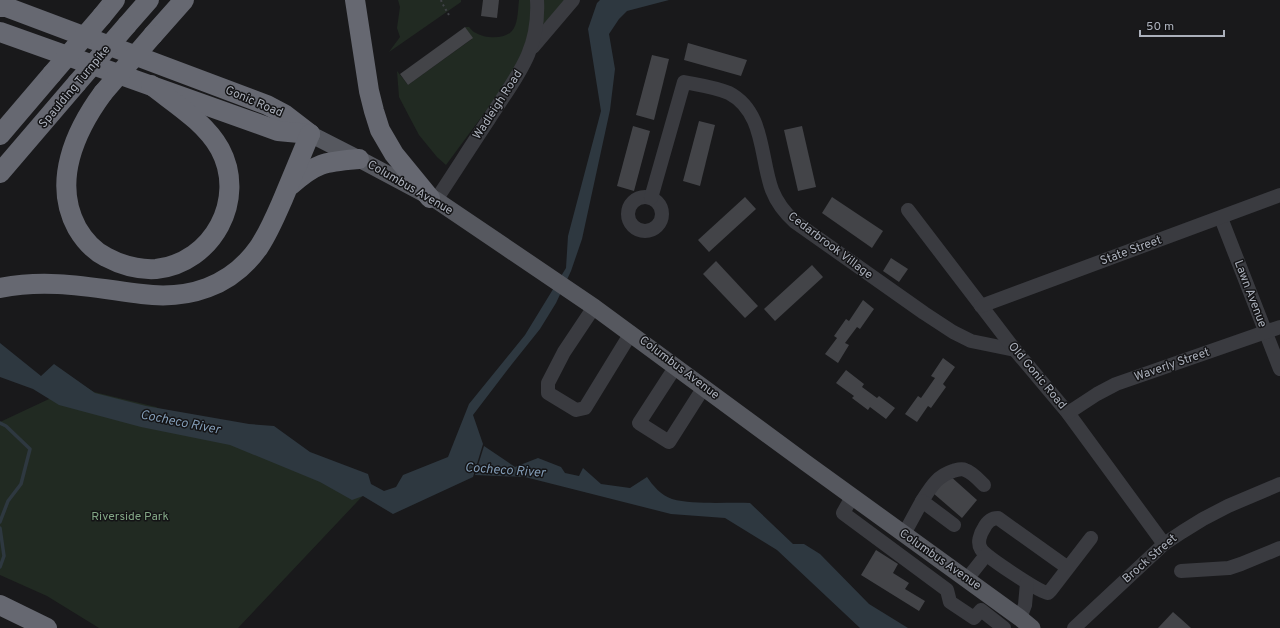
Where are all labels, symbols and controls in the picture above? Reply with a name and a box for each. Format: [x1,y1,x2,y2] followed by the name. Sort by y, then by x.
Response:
[1140,12,1224,38] scale bar
[1146,19,1174,35] text: 50 m
[36,42,114,132] street label: Spaulding Turnpike
[470,67,526,143] street label: Wadleigh Road
[223,83,285,121] street label: Gonic Road
[364,157,456,219] street label: Columbus Avenue
[784,209,876,283] street label: Cedarbrook Village
[1098,232,1164,270] street label: State Street
[1230,258,1270,330] street label: Lawn Avenue
[636,333,722,403] street label: Columbus Avenue
[1004,339,1070,413] street label: Old Gonic Road
[1132,345,1212,385] street label: Waverly Street
[139,407,222,439] water label: Cocheco River
[464,460,547,482] water label: Cocheco River
[91,509,169,525] park label: Riverside Park
[896,526,984,594] street label: Columbus Avenue
[1119,531,1181,587] street label: Brock Street

